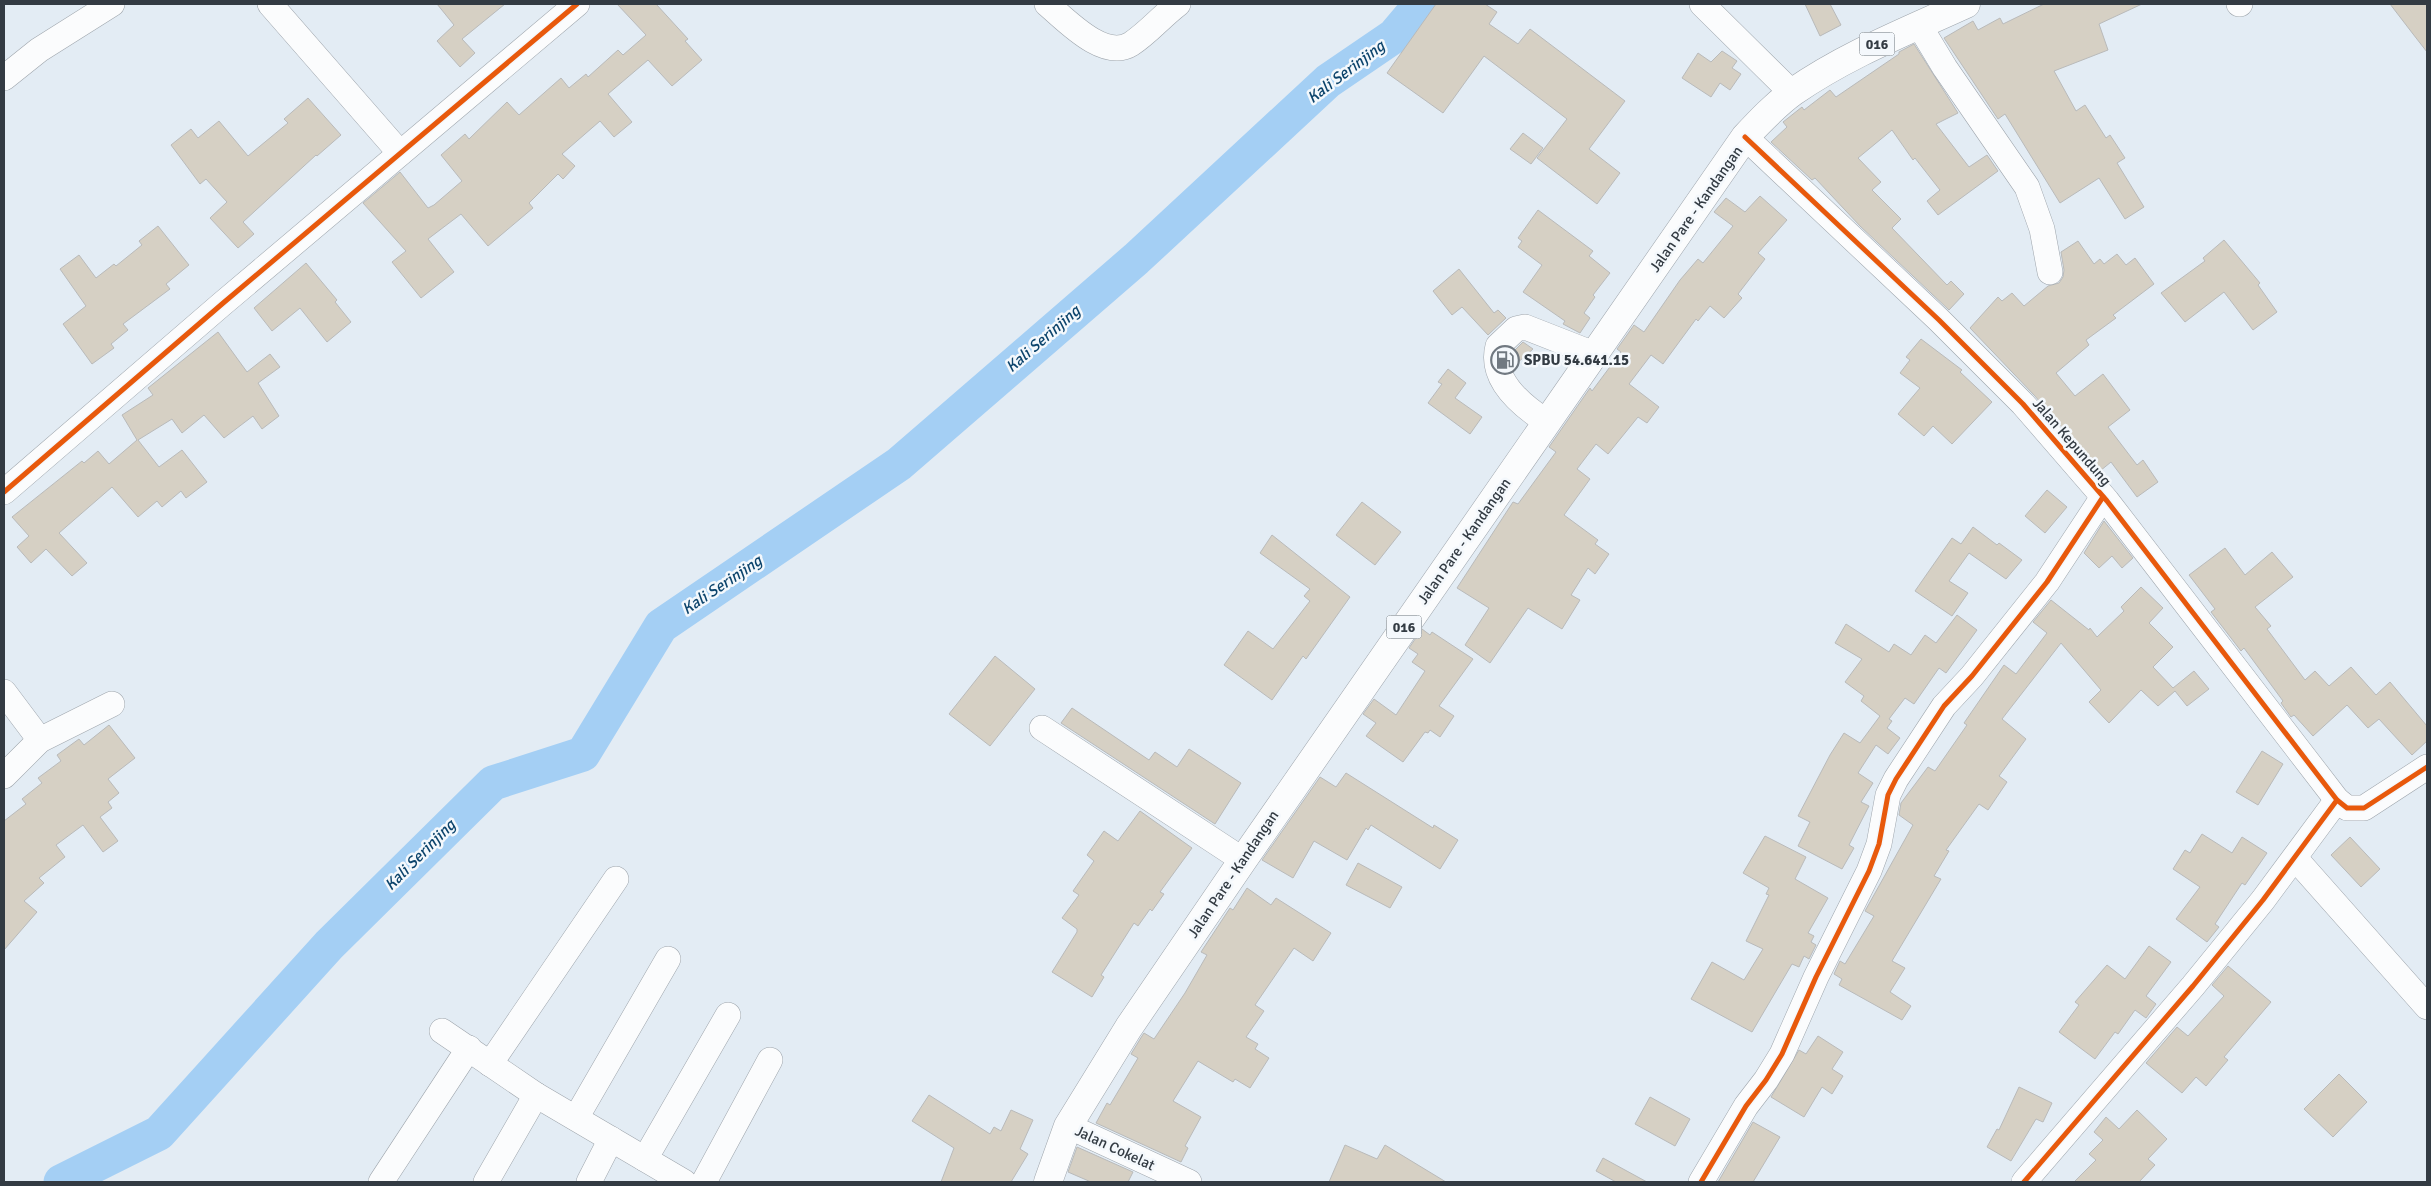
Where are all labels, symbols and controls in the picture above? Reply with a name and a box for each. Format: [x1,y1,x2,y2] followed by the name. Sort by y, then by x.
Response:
[1860,33,1894,56] road number: 016
[1303,35,1390,108] water label: Kali Serinjing
[1646,142,1746,276] street label: Jalan Pare - Kandangan
[1002,300,1086,377] water label: Kali Serinjing
[1490,345,1520,375] fuel station icon: SPBU 54.641.15
[1524,351,1629,369] place label: SPBU 54.641.15
[2029,394,2115,490] street label: Jalan Kepundung
[1414,474,1514,608] street label: Jalan Pare - Kandangan
[678,550,767,619] water label: Kali Serinjing
[1386,616,1422,638] road number: 016
[1184,807,1282,941] street label: Jalan Pare - Kandangan
[380,814,461,895] water label: Kali Serinjing
[1072,1122,1158,1174] street label: Jalan Cokelat

